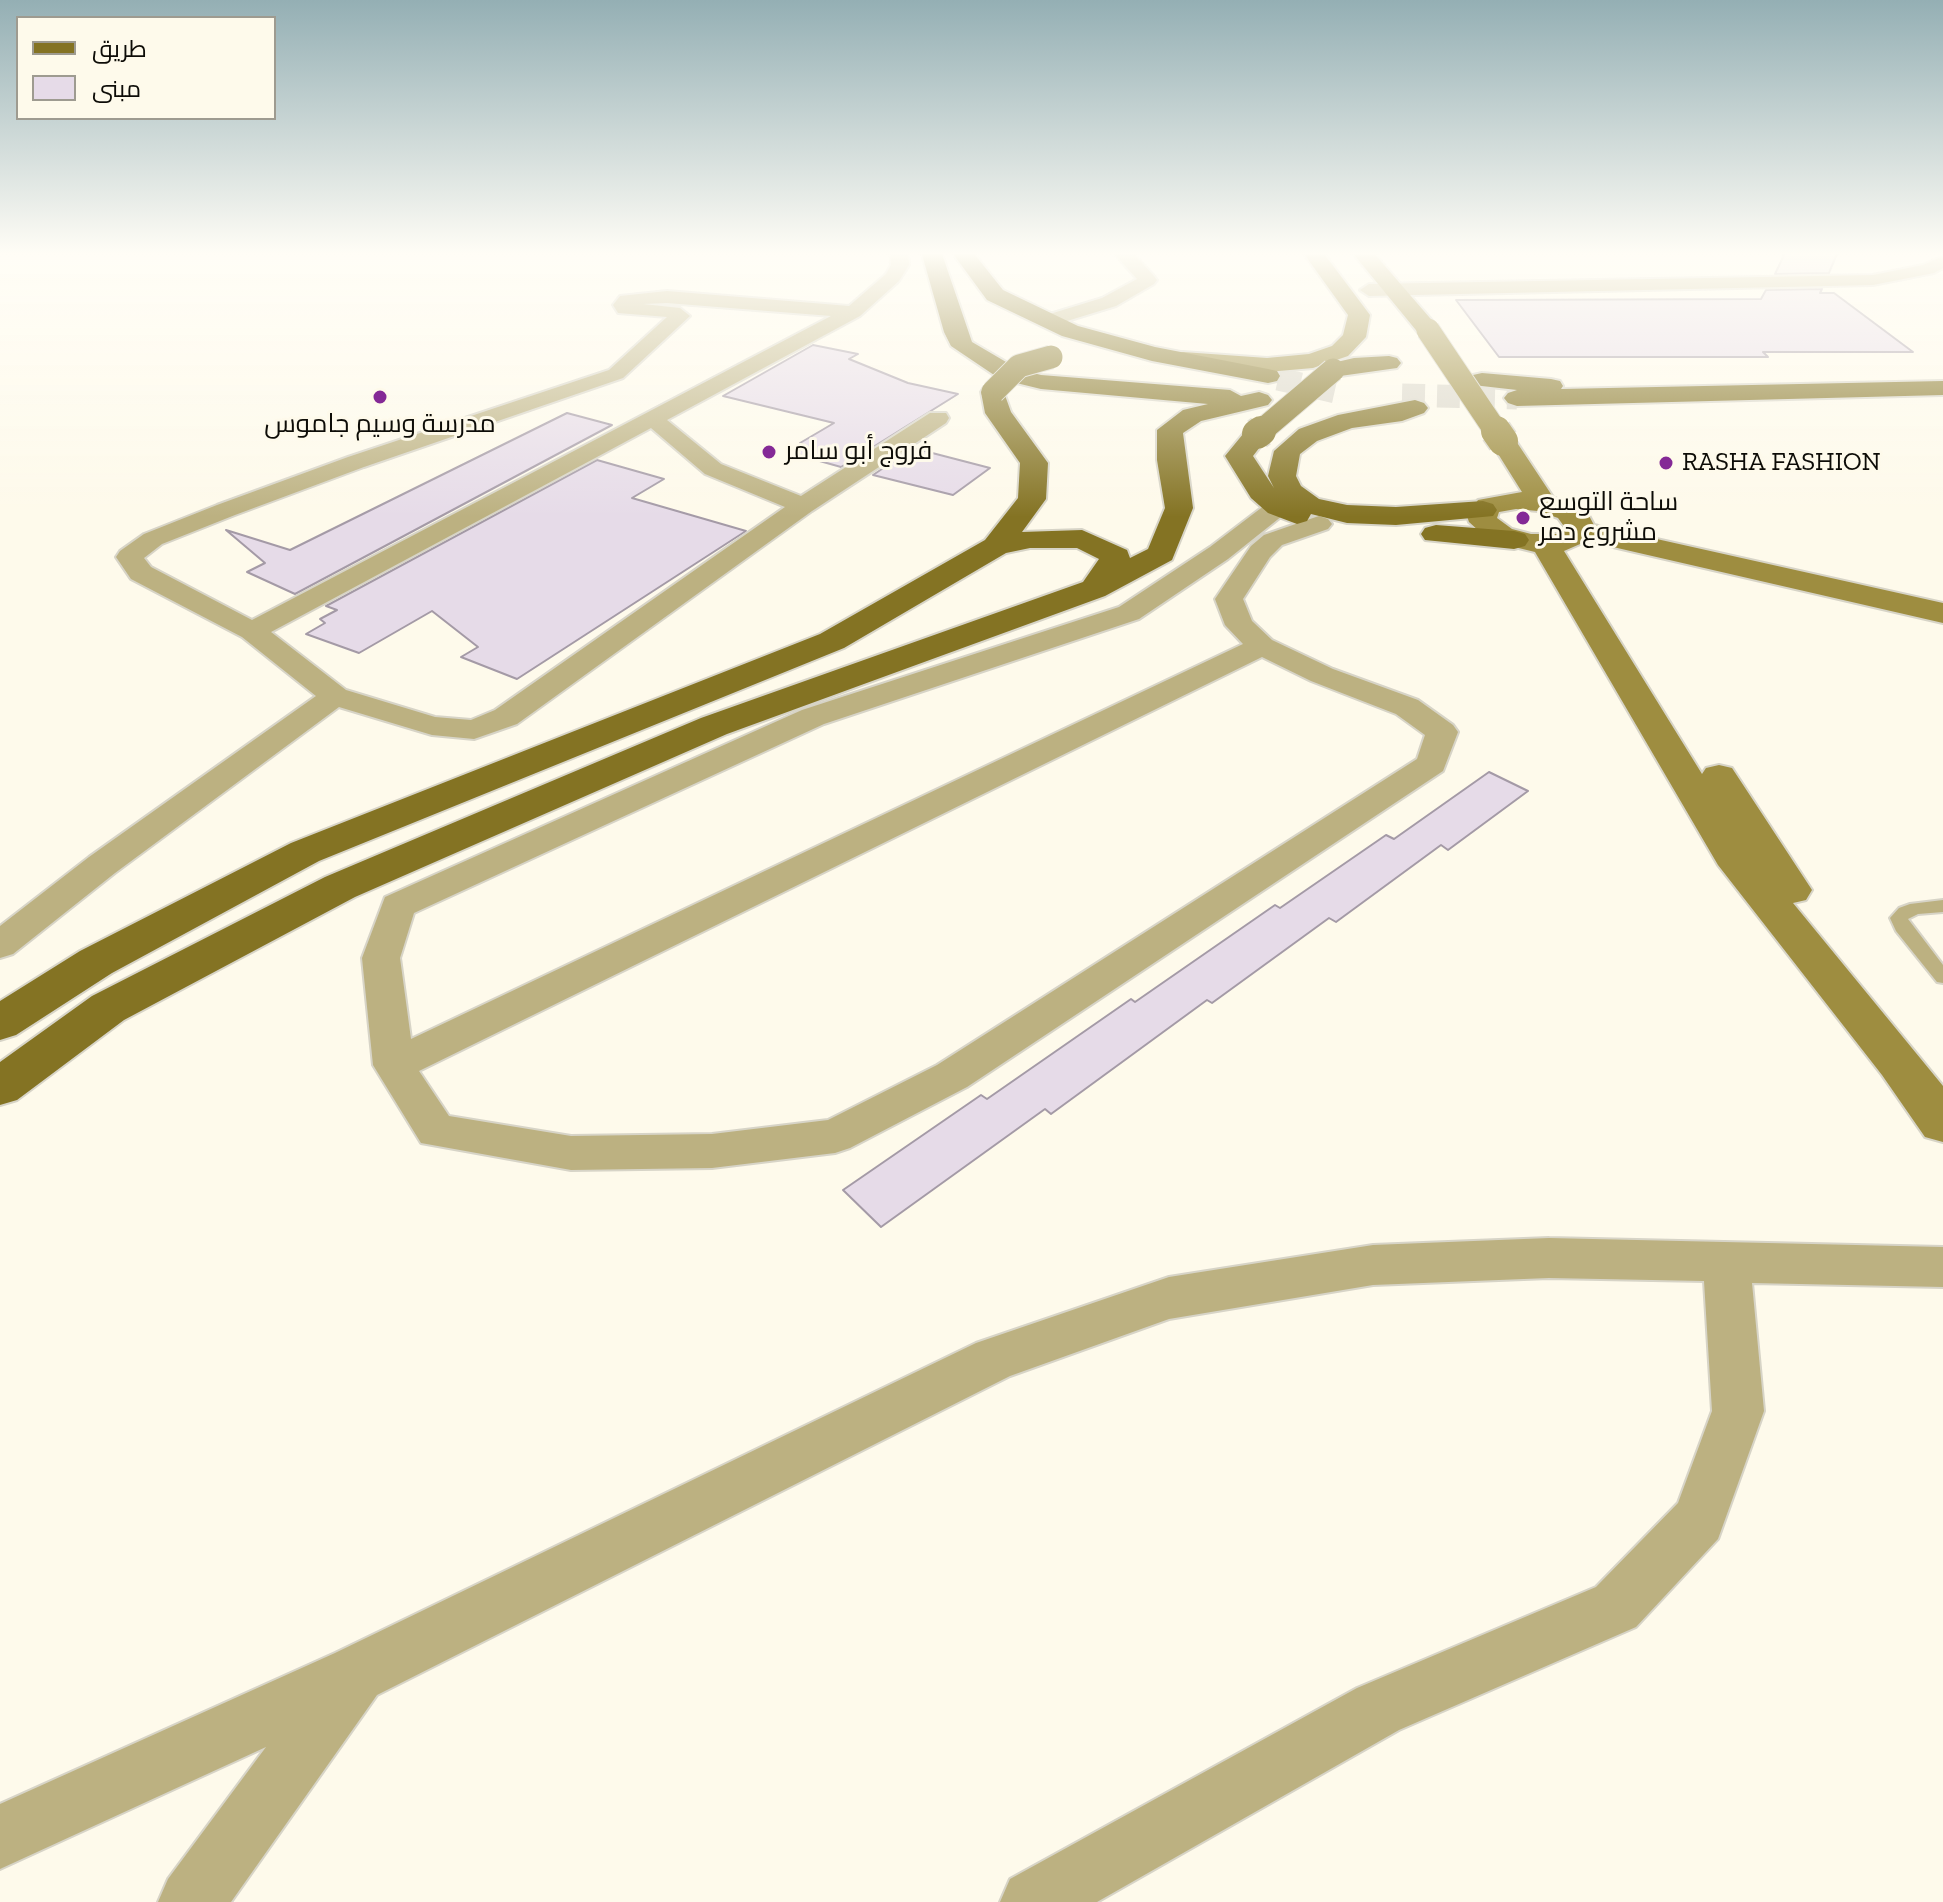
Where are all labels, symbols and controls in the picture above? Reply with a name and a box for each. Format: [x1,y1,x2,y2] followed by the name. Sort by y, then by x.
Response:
[16,16,276,120] legend
[92,34,147,63] text: طريق
[92,74,141,103] text: مبنى
[371,388,389,406] marker: مدرسة وسيم جاموس
[264,409,496,441] place label: مدرسة وسيم جاموس
[785,436,932,468] place label: فروج أبو سامر
[760,443,778,461] marker: فروج أبو سامر
[1682,447,1881,479] place label: RASHA FASHION
[1657,454,1675,472] marker: RASHA FASHION
[1539,487,1678,548] place label: ساحة التوسع مشروع دمر
[1514,509,1532,527] marker: ساحة التوسع مشروع دمر

